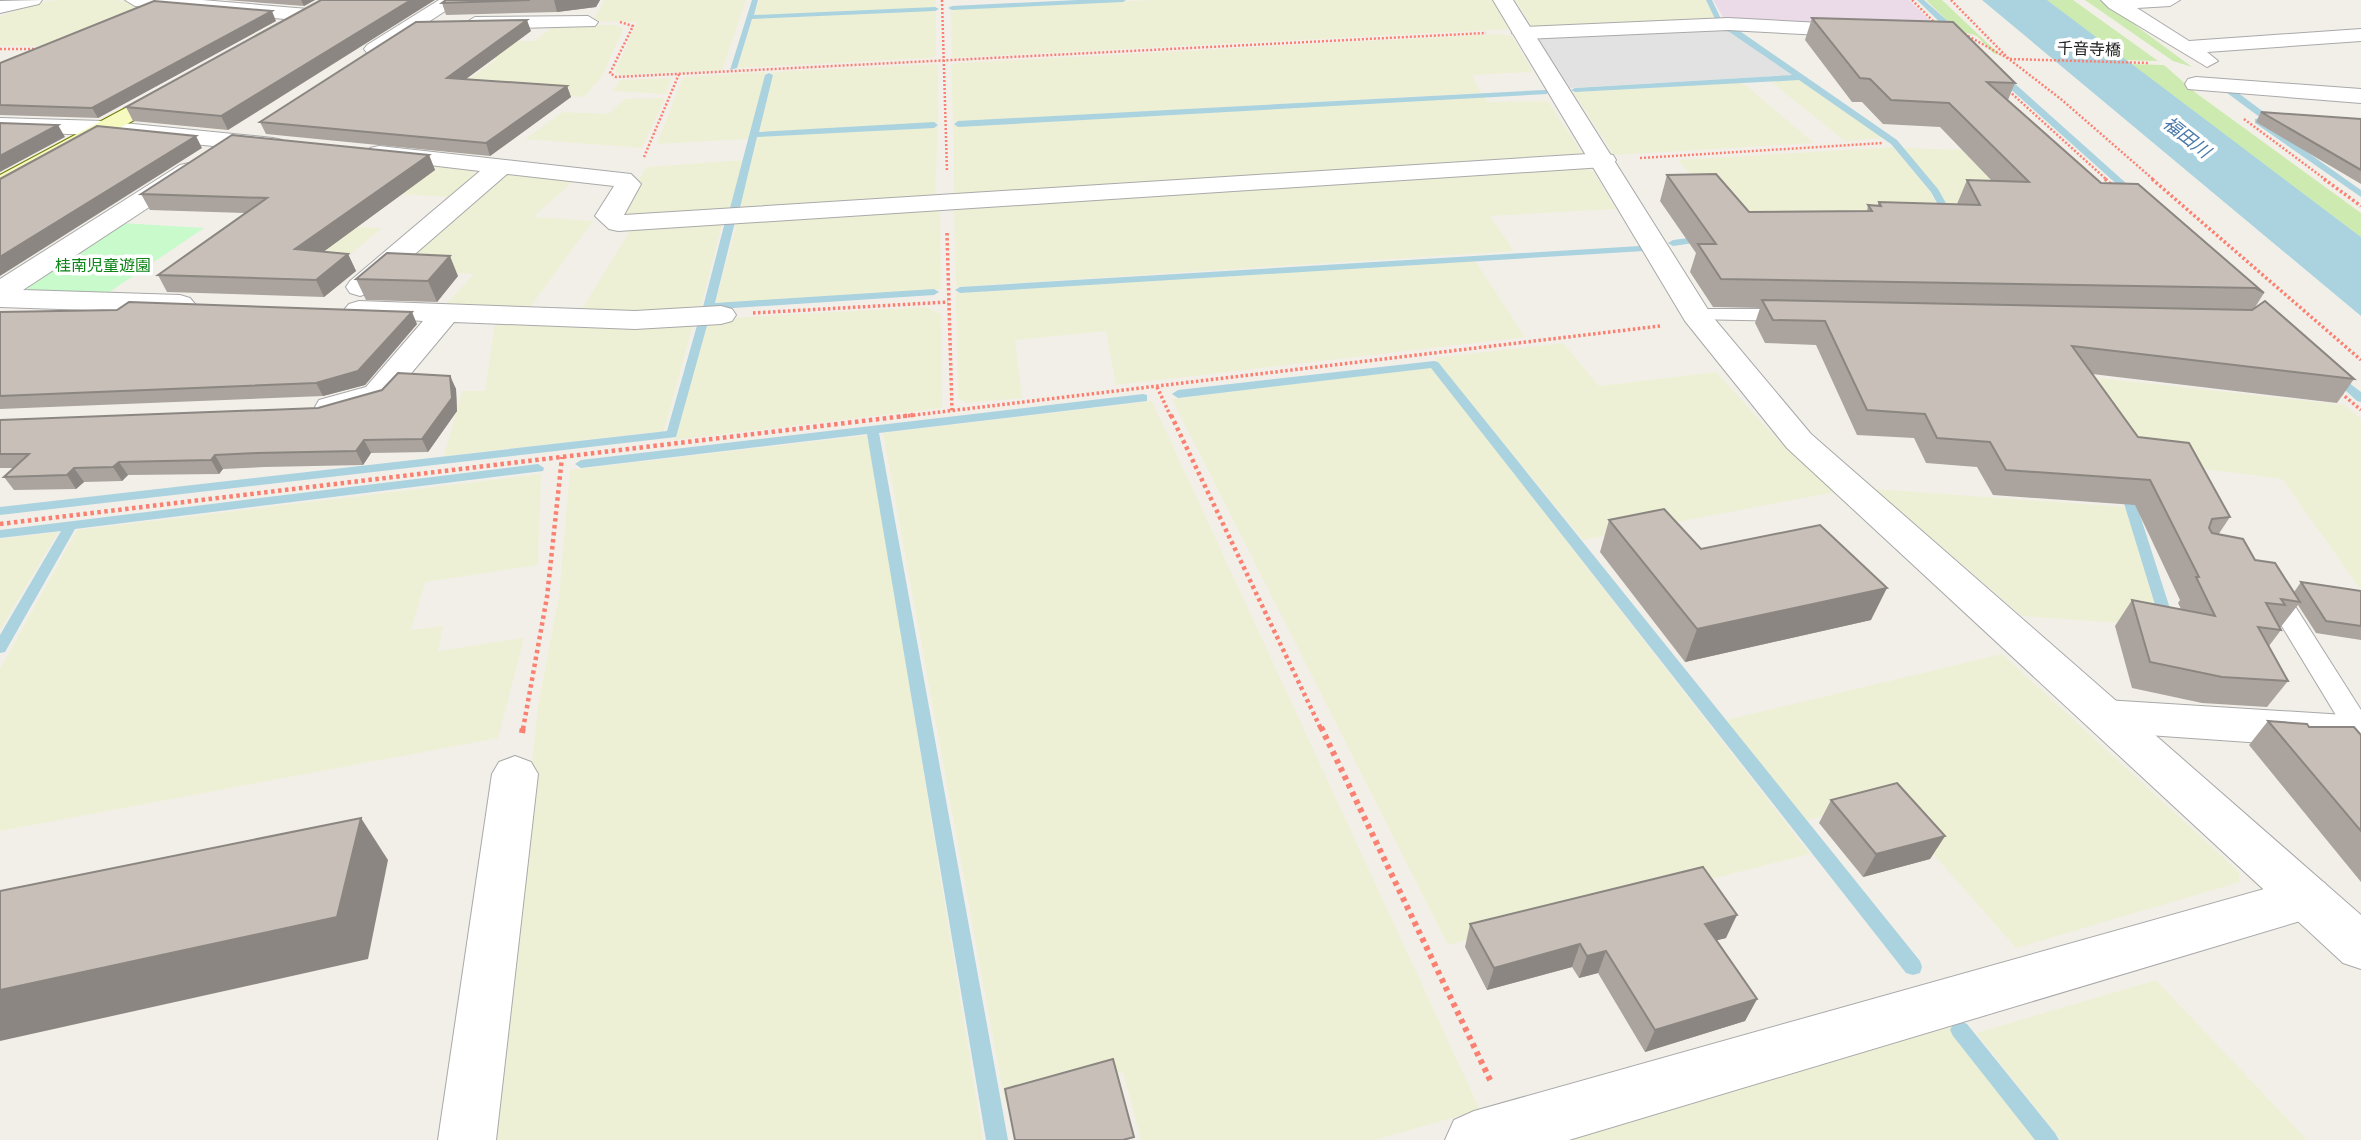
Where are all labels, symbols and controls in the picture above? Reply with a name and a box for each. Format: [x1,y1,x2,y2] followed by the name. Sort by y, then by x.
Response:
[2057,38,2121,60] street label: 千音寺橋
[2159,112,2216,163] water label: 福田川
[55,256,151,275] park label: 桂南児童遊園

